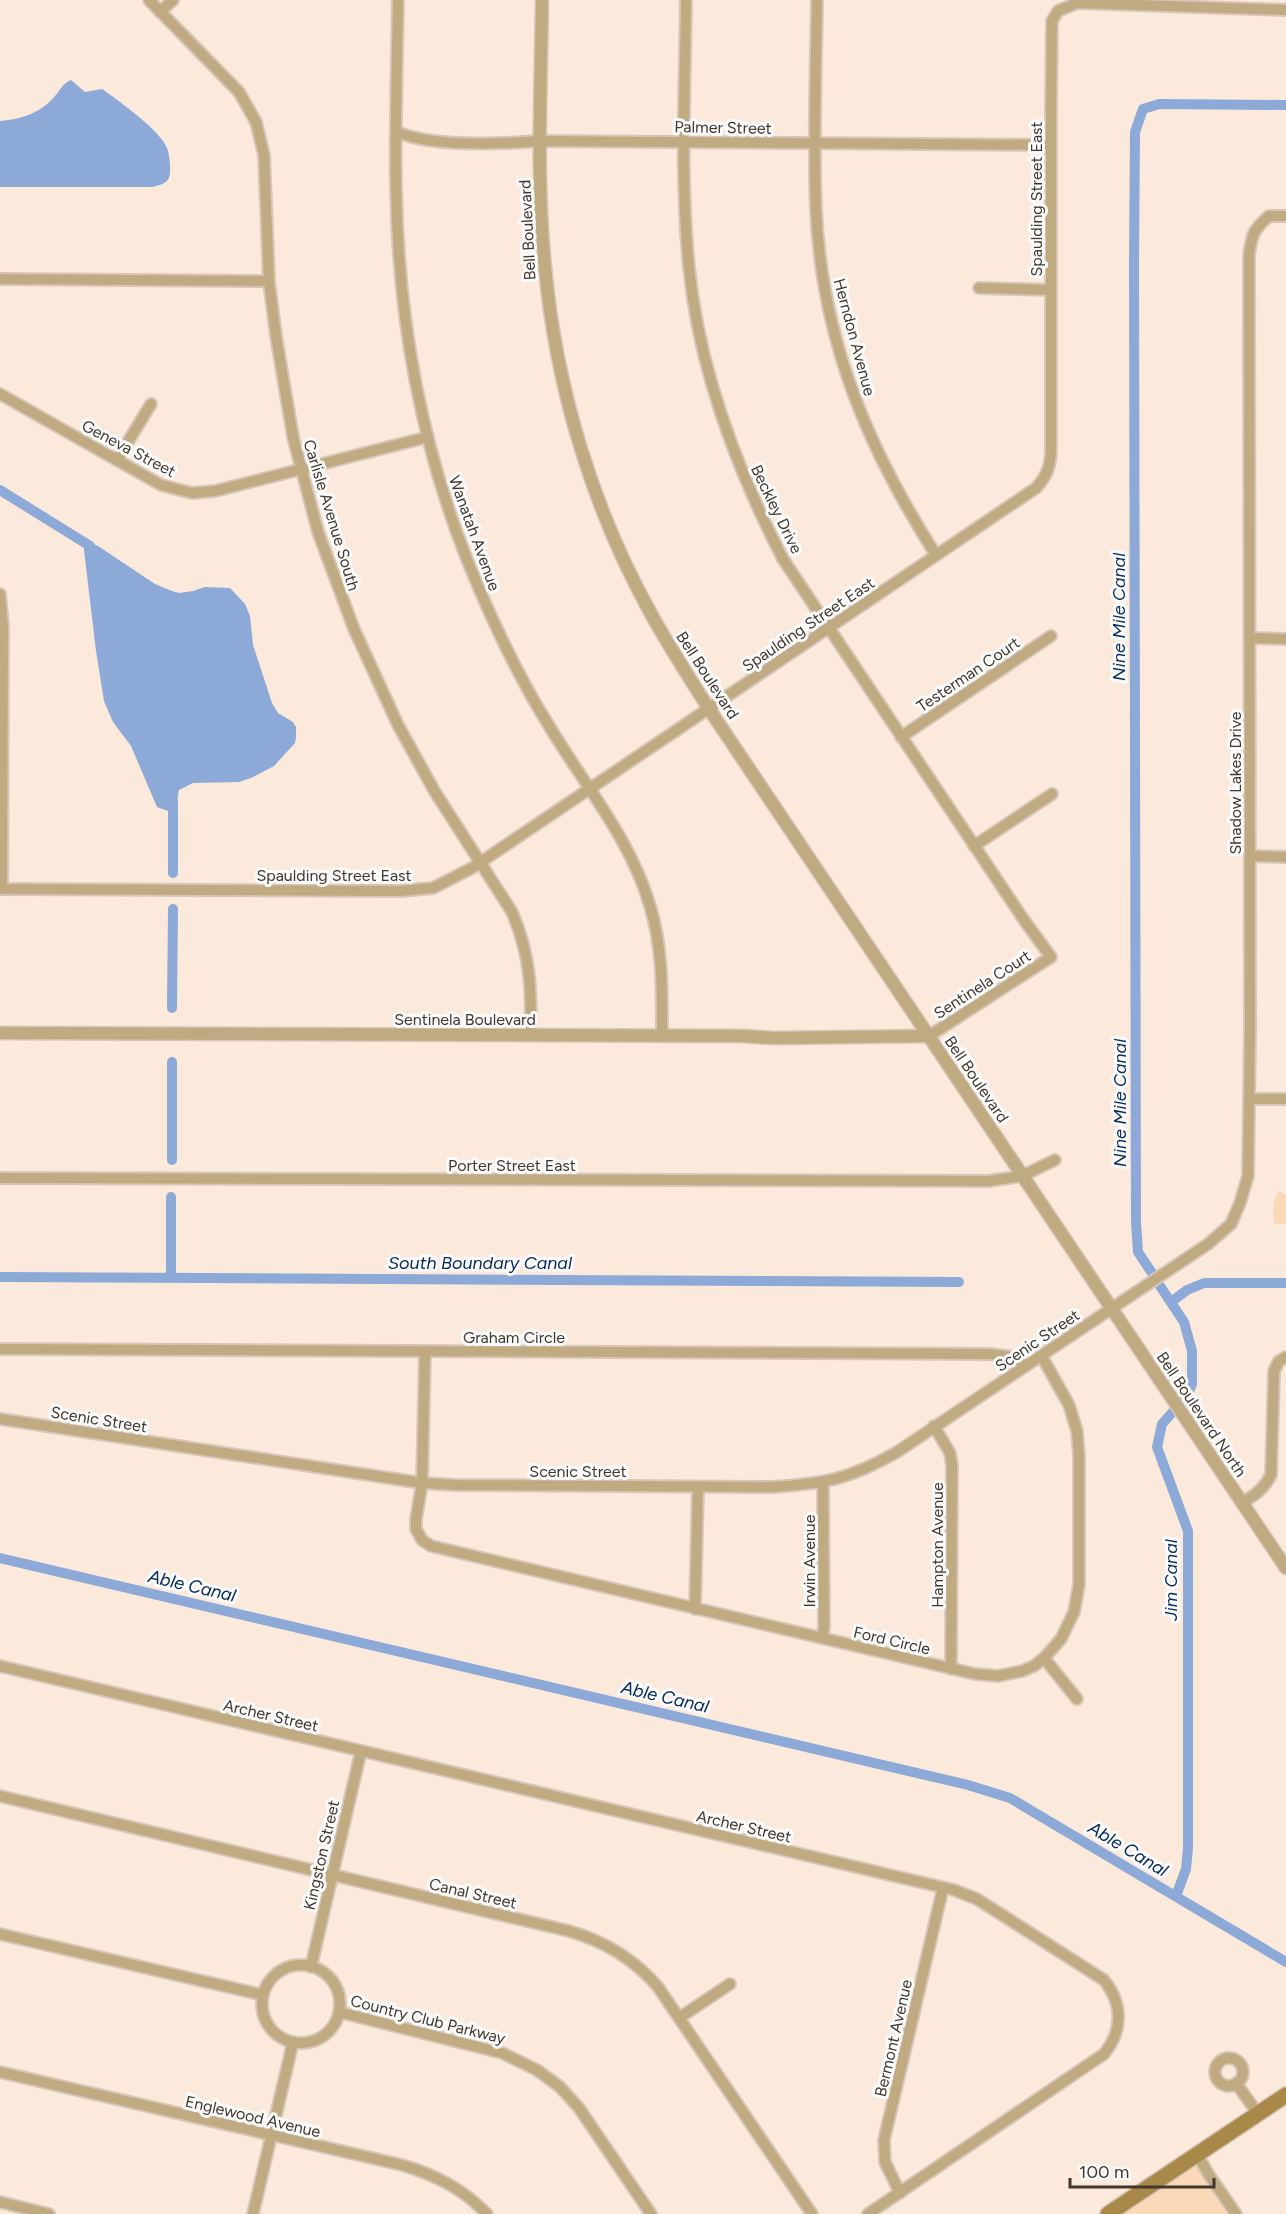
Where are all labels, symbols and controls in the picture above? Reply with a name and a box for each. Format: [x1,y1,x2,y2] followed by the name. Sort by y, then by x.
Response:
[674,117,772,138] street label: Palmer Street
[1027,121,1046,277] street label: Spaulding Street East
[515,179,540,281] street label: Bell Boulevard
[830,276,879,398] street label: Herndon Avenue
[79,416,179,481] street label: Geneva Street
[299,437,364,593] street label: Carlisle Avenue South
[747,462,806,557] street label: Beckley Drive
[445,473,504,594] street label: Wanatah Avenue
[1108,552,1130,681] water label: Nine Mile Canal
[739,573,878,676] street label: Spaulding Street East
[672,628,743,723] street label: Bell Boulevard
[913,633,1023,716] street label: Testerman Court
[1226,711,1245,855] street label: Shadow Lakes Drive
[256,866,412,885] street label: Spaulding Street East
[930,946,1034,1023] street label: Sentinela Court
[394,1010,536,1029] street label: Sentinela Boulevard
[941,1032,1013,1126] street label: Bell Boulevard
[1109,1038,1131,1167] water label: Nine Mile Canal
[448,1156,576,1175] street label: Porter Street East
[388,1252,573,1274] water label: South Boundary Canal
[992,1305,1083,1375] street label: Scenic Street
[463,1328,565,1347] street label: Graham Circle
[1153,1348,1250,1480] street label: Bell Boulevard North
[49,1403,148,1436] street label: Scenic Street
[529,1462,627,1481] street label: Scenic Street
[928,1482,947,1608] street label: Hampton Avenue
[800,1514,819,1608] street label: Irwin Avenue
[1160,1538,1182,1622] water label: Jim Canal
[145,1565,239,1607] water label: Able Canal
[852,1622,932,1659] street label: Ford Circle
[618,1676,712,1718] water label: Able Canal
[222,1695,320,1736] street label: Archer Street
[300,1798,343,1912] street label: Kingston Street
[695,1806,793,1847] street label: Archer Street
[1083,1816,1173,1882] water label: Able Canal
[427,1874,518,1913] street label: Canal Street
[871,1977,916,2099] street label: Bermont Avenue
[348,1991,508,2048] street label: Country Club Parkway
[183,2092,323,2141] street label: Englewood Avenue
[1070,2151,1214,2189] scale bar
[1079,2161,1129,2183] text: 100 m

